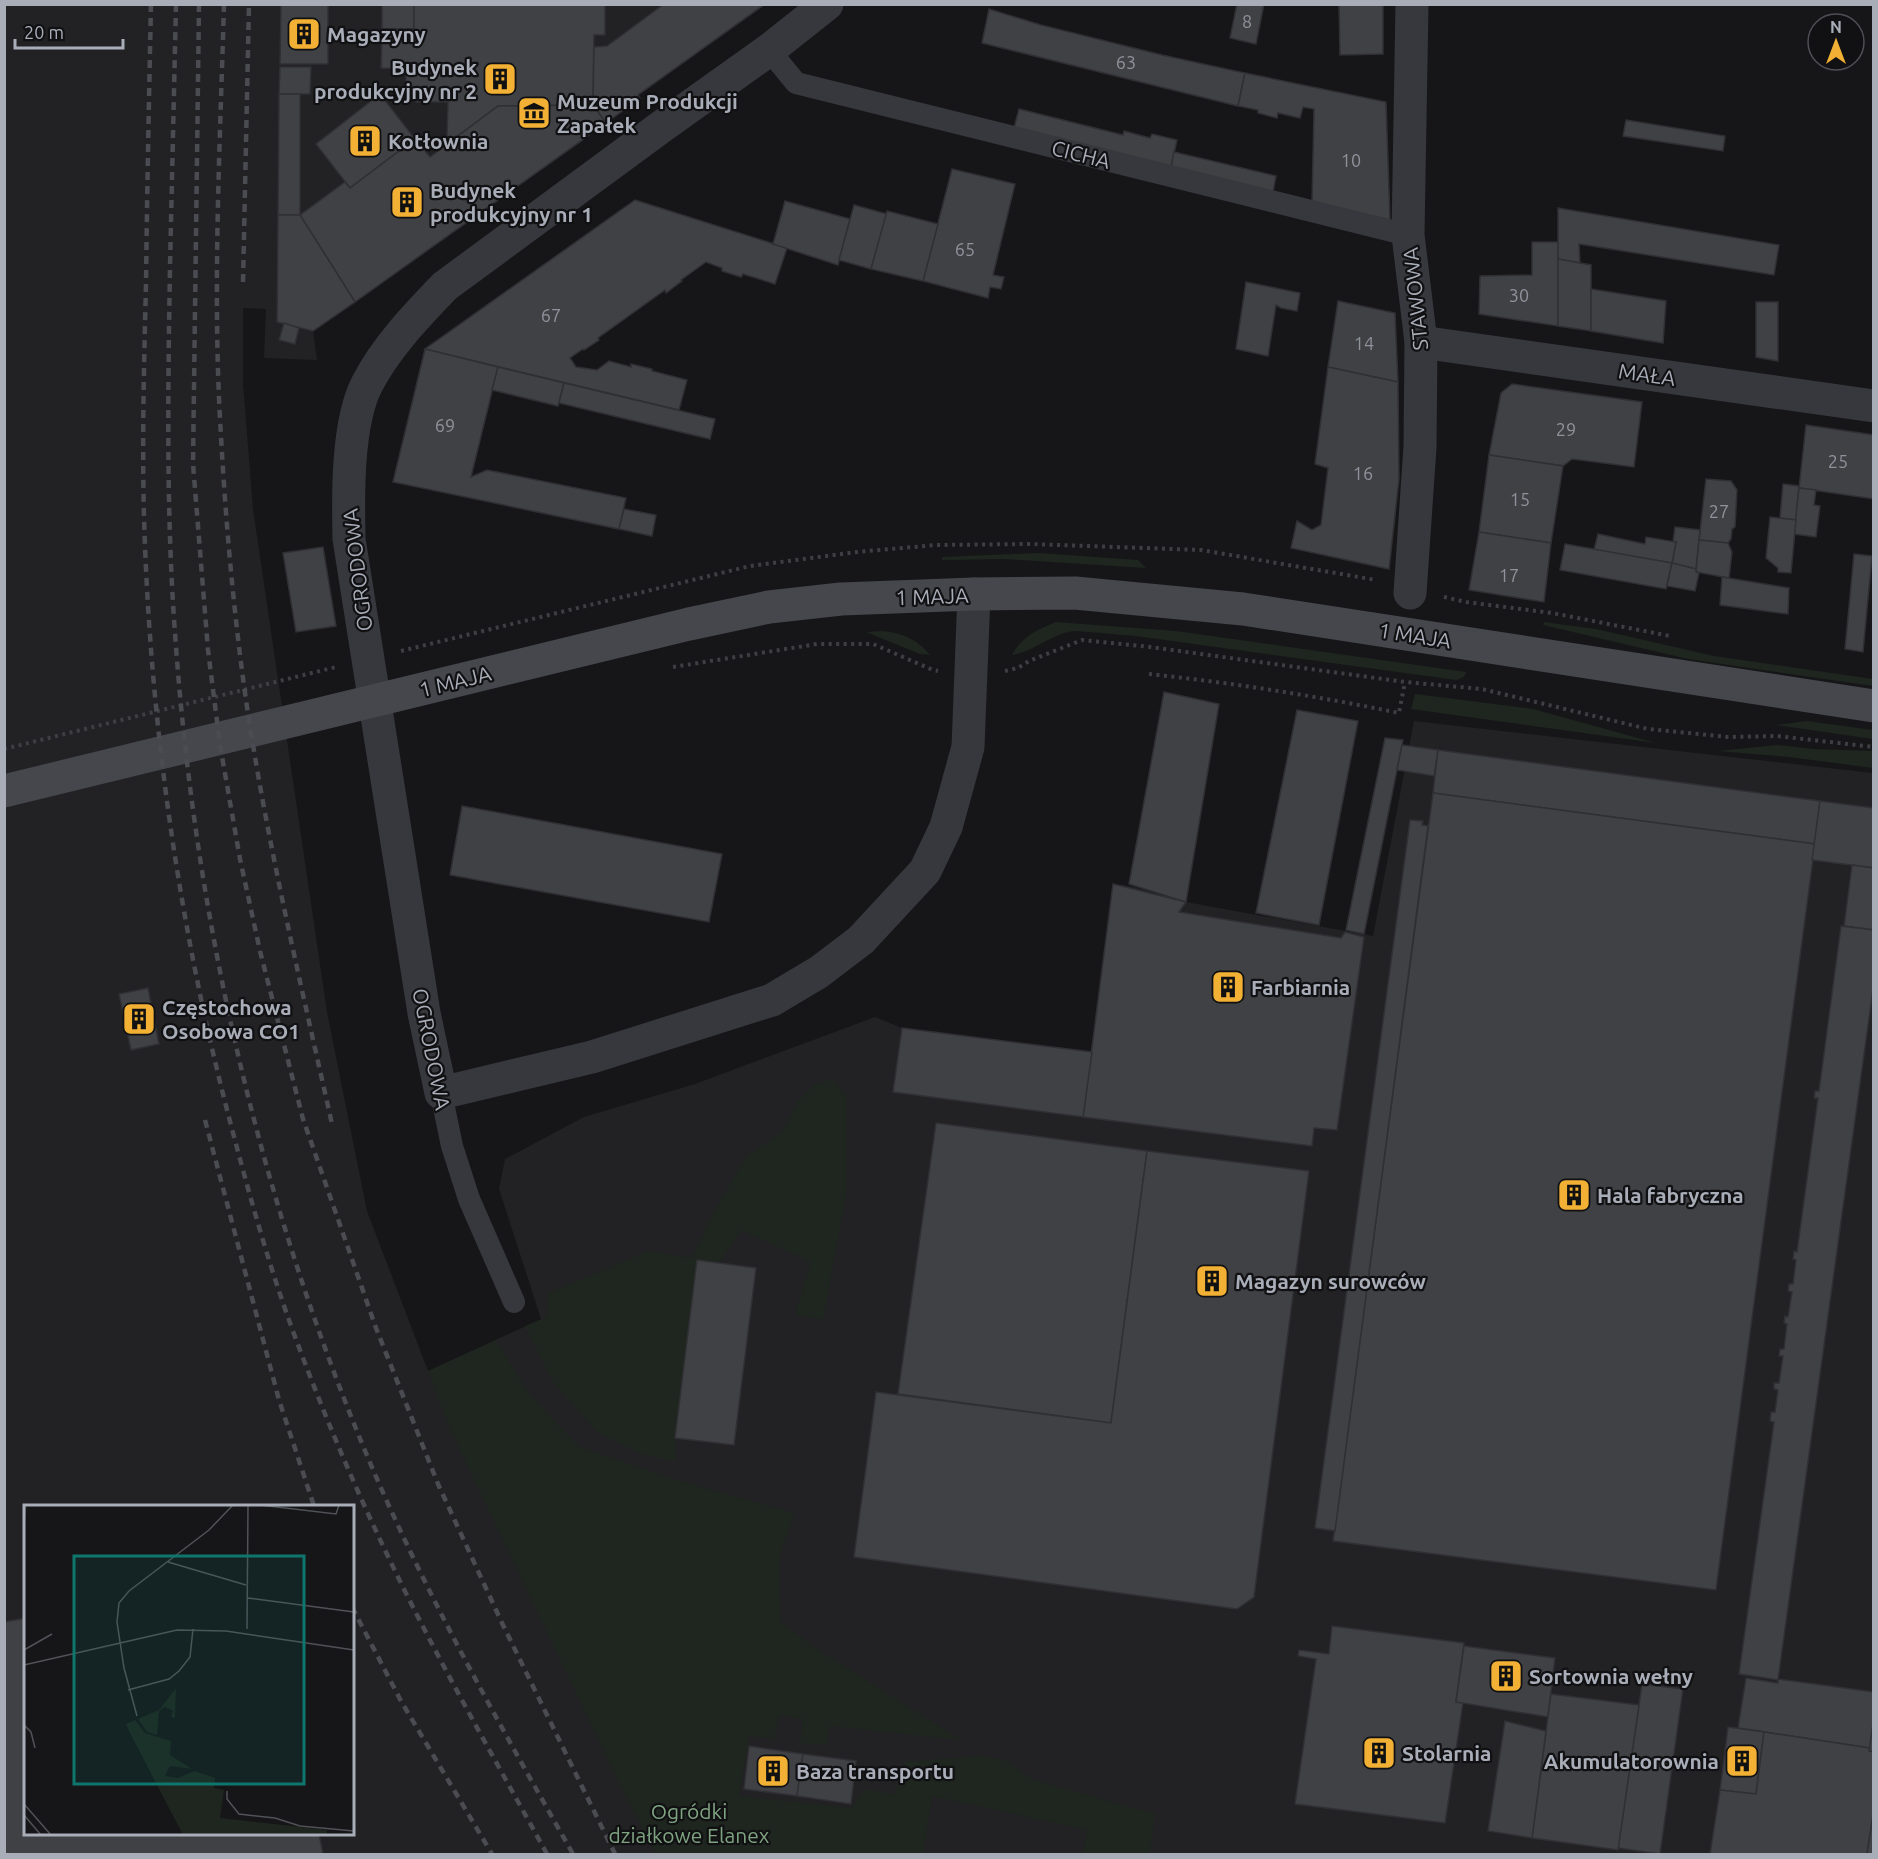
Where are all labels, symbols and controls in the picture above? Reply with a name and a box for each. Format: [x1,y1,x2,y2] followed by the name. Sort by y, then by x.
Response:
[1242,11,1252,31] house number: 8
[15,12,123,50] scale bar
[1806,12,1866,72] north arrow
[286,16,322,52] building icon: Magazyny
[1830,18,1842,36] text: N
[24,22,64,42] text: 20 m
[327,22,426,46] place label: Magazyny
[1116,52,1136,72] house number: 63
[314,55,477,103] place label: Budynek produkcyjny nr 2
[482,61,518,97] building icon: Budynek produkcyjny nr 2
[557,89,738,137] place label: Muzeum Produkcji Zapałek
[516,95,552,131] museum icon: Muzeum Produkcji Zapałek
[347,123,383,159] building icon: Kotłownia
[388,129,489,153] place label: Kotłownia
[1049,135,1113,173] street label: CICHA
[1341,150,1361,170] house number: 10
[430,178,593,226] place label: Budynek produkcyjny nr 1
[389,184,425,220] building icon: Budynek produkcyjny nr 1
[955,239,975,259] house number: 65
[1398,246,1432,352] street label: STAWOWA
[1509,285,1529,305] house number: 30
[541,305,561,325] house number: 67
[1354,333,1374,353] house number: 14
[1617,358,1677,390] street label: MAŁA
[435,415,455,435] house number: 69
[1556,419,1576,439] house number: 29
[1828,451,1848,471] house number: 25
[1353,463,1373,483] house number: 16
[1510,489,1530,509] house number: 15
[1709,501,1729,521] house number: 27
[338,507,376,633] street label: OGRODOWA
[1499,565,1519,585] house number: 17
[895,583,969,609] street label: 1 MAJA
[1377,617,1453,653] street label: 1 MAJA
[417,660,494,701] street label: 1 MAJA
[1210,969,1246,1005] building icon: Farbiarnia
[1251,975,1350,999] place label: Farbiarnia
[408,986,456,1112] street label: OGRODOWA
[162,995,300,1043] place label: Częstochowa Osobowa CO1
[121,1001,157,1037] building icon: Częstochowa Osobowa CO1
[1556,1177,1592,1213] building icon: Hala fabryczna
[1597,1183,1744,1207] place label: Hala fabryczna
[1194,1263,1230,1299] building icon: Magazyn surowców
[1235,1269,1427,1293] place label: Magazyn surowców
[24,1505,354,1835] inset map
[1488,1658,1524,1694] building icon: Sortownia wełny
[1529,1664,1693,1688] place label: Sortownia wełny
[1361,1735,1397,1771] building icon: Stolarnia
[1402,1741,1491,1765] place label: Stolarnia
[1724,1743,1760,1779] building icon: Akumulatorownia
[1544,1749,1719,1773] place label: Akumulatorownia
[755,1753,791,1789] building icon: Baza transportu
[796,1759,954,1783] place label: Baza transportu
[609,1799,770,1847] park label: Ogródki działkowe Elanex

